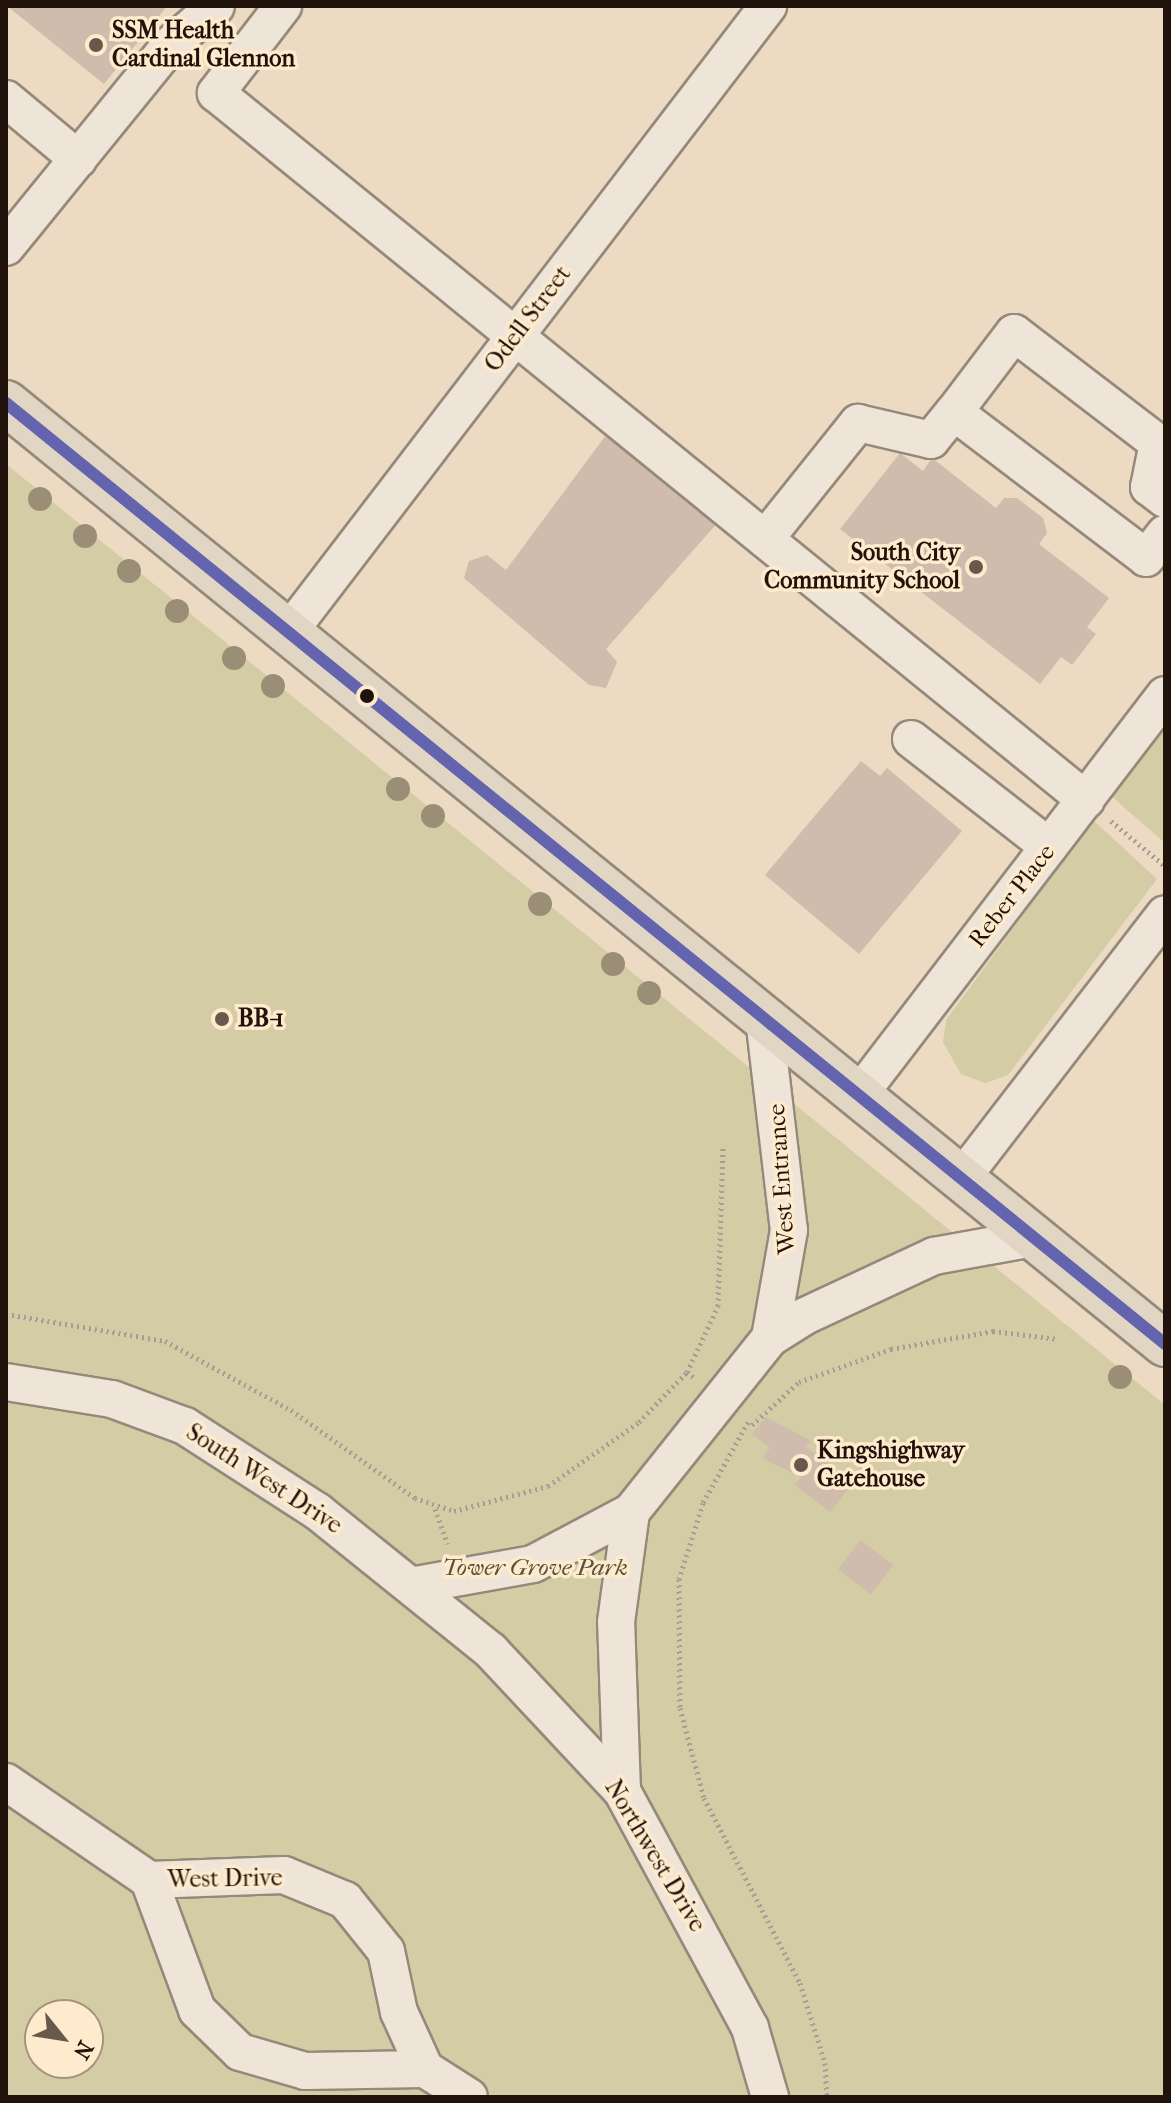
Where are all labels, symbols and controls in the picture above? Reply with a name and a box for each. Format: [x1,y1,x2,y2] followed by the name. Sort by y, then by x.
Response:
[112,17,295,73] place label: SSM Health Cardinal Glennon
[87,36,105,54] marker: SSM Health Cardinal Glennon
[479,260,577,378] street label: Odell Street
[764,539,960,595] place label: South City Community School
[967,558,985,576] marker: South City Community School
[359,688,375,704] unlabelled marker
[963,839,1061,953] street label: Reber Place
[238,1005,284,1033] place label: BB-1
[213,1010,231,1028] marker: BB-1
[762,1103,802,1255] street label: West Entrance
[181,1418,347,1540] street label: South West Drive
[817,1437,964,1493] place label: Kingshighway Gatehouse
[792,1456,810,1474] marker: Kingshighway Gatehouse
[442,1554,628,1582] park label: Tower Grove Park
[598,1775,712,1937] street label: Northwest Drive
[167,1864,283,1894] street label: West Drive
[24,1999,104,2079] north arrow
[68,2036,98,2064] text: N

